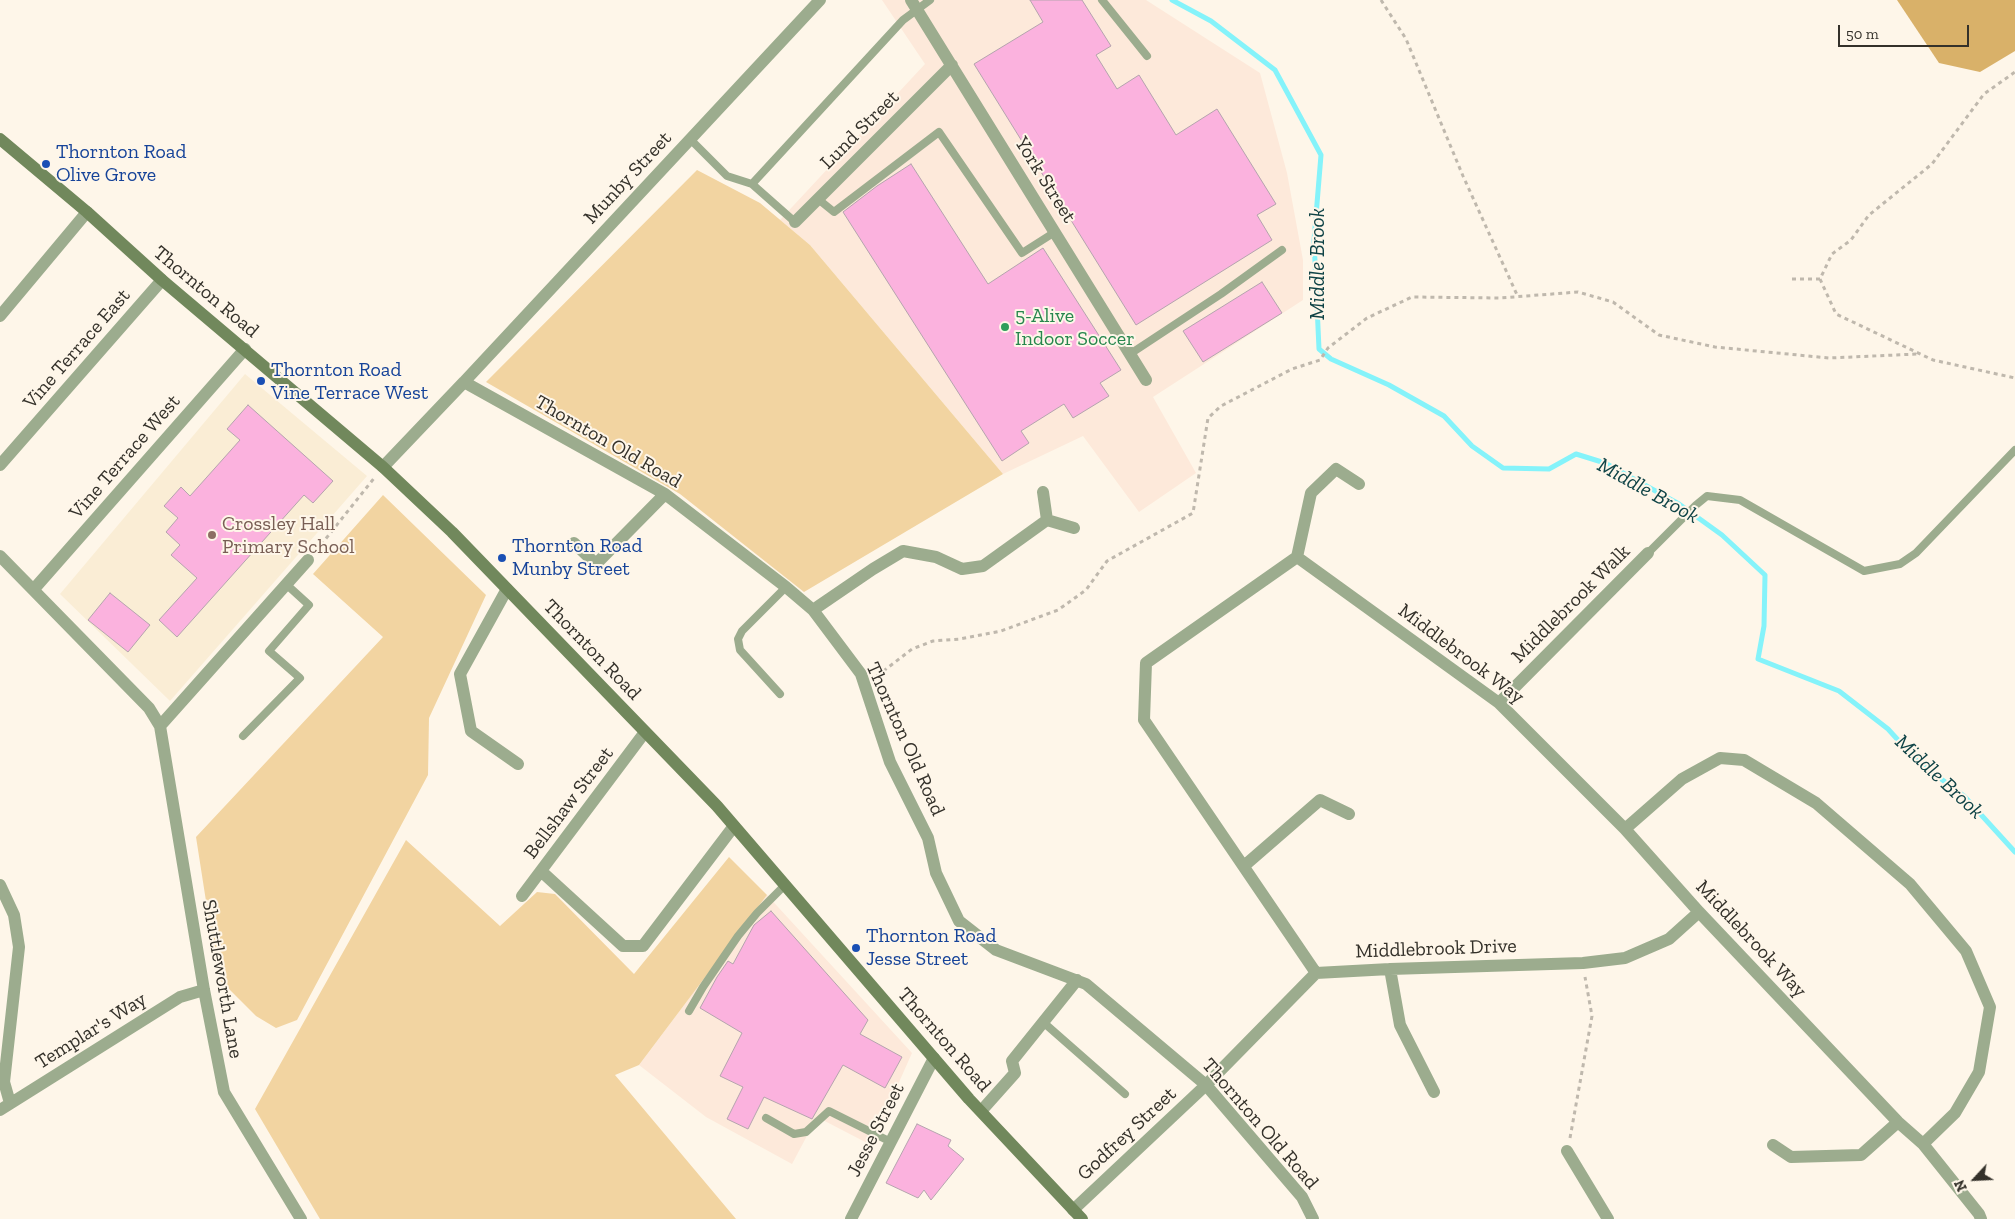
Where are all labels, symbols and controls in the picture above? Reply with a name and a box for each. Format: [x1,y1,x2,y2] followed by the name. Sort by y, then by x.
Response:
[1840,15,1971,47] scale bar
[1846,25,1879,43] text: 50 m
[816,86,904,174] street label: Lund Street
[579,127,677,229] street label: Munby Street
[1009,133,1081,227] street label: York Street
[56,140,186,187] place label: Thornton Road Olive Grove
[40,158,52,170] marker: Thornton Road Olive Grove
[1305,208,1331,320] water label: Middle Brook
[148,241,264,343] street label: Thornton Road
[18,284,136,414] street label: Vine Terrace East
[1015,304,1135,351] place label: 5-Alive Indoor Soccer
[999,321,1011,333] marker: 5-Alive Indoor Soccer
[271,358,428,405] place label: Thornton Road Vine Terrace West
[255,375,267,387] marker: Thornton Road Vine Terrace West
[64,390,186,524] street label: Vine Terrace West
[530,390,686,494] street label: Thornton Old Road
[1593,453,1703,529] water label: Middle Brook
[222,512,354,559] place label: Crossley Hall Primary School
[206,529,218,541] marker: Crossley Hall Primary School
[512,534,642,581] place label: Thornton Road Munby Street
[1507,540,1635,668] street label: Middlebrook Walk
[496,552,508,564] marker: Thornton Road Munby Street
[538,595,646,705] street label: Thornton Road
[1393,599,1529,709] street label: Middlebrook Way
[860,658,950,820] street label: Thornton Old Road
[1889,730,1989,824] water label: Middle Brook
[519,742,619,864] street label: Bellshaw Street
[1690,875,1812,1003] street label: Middlebrook Way
[196,898,248,1060] street label: Shuttleworth Lane
[866,924,996,971] place label: Thornton Road Jesse Street
[1355,934,1517,964] street label: Middlebrook Drive
[850,942,862,954] marker: Thornton Road Jesse Street
[892,983,996,1097] street label: Thornton Road
[31,987,151,1075] street label: Templar's Way
[1197,1054,1323,1194] street label: Thornton Old Road
[842,1079,910,1181] street label: Jesse Street
[1073,1082,1181,1186] street label: Godfrey Street
[1950,1154,2000,1204] north arrow
[1951,1177,1971,1194] text: N

